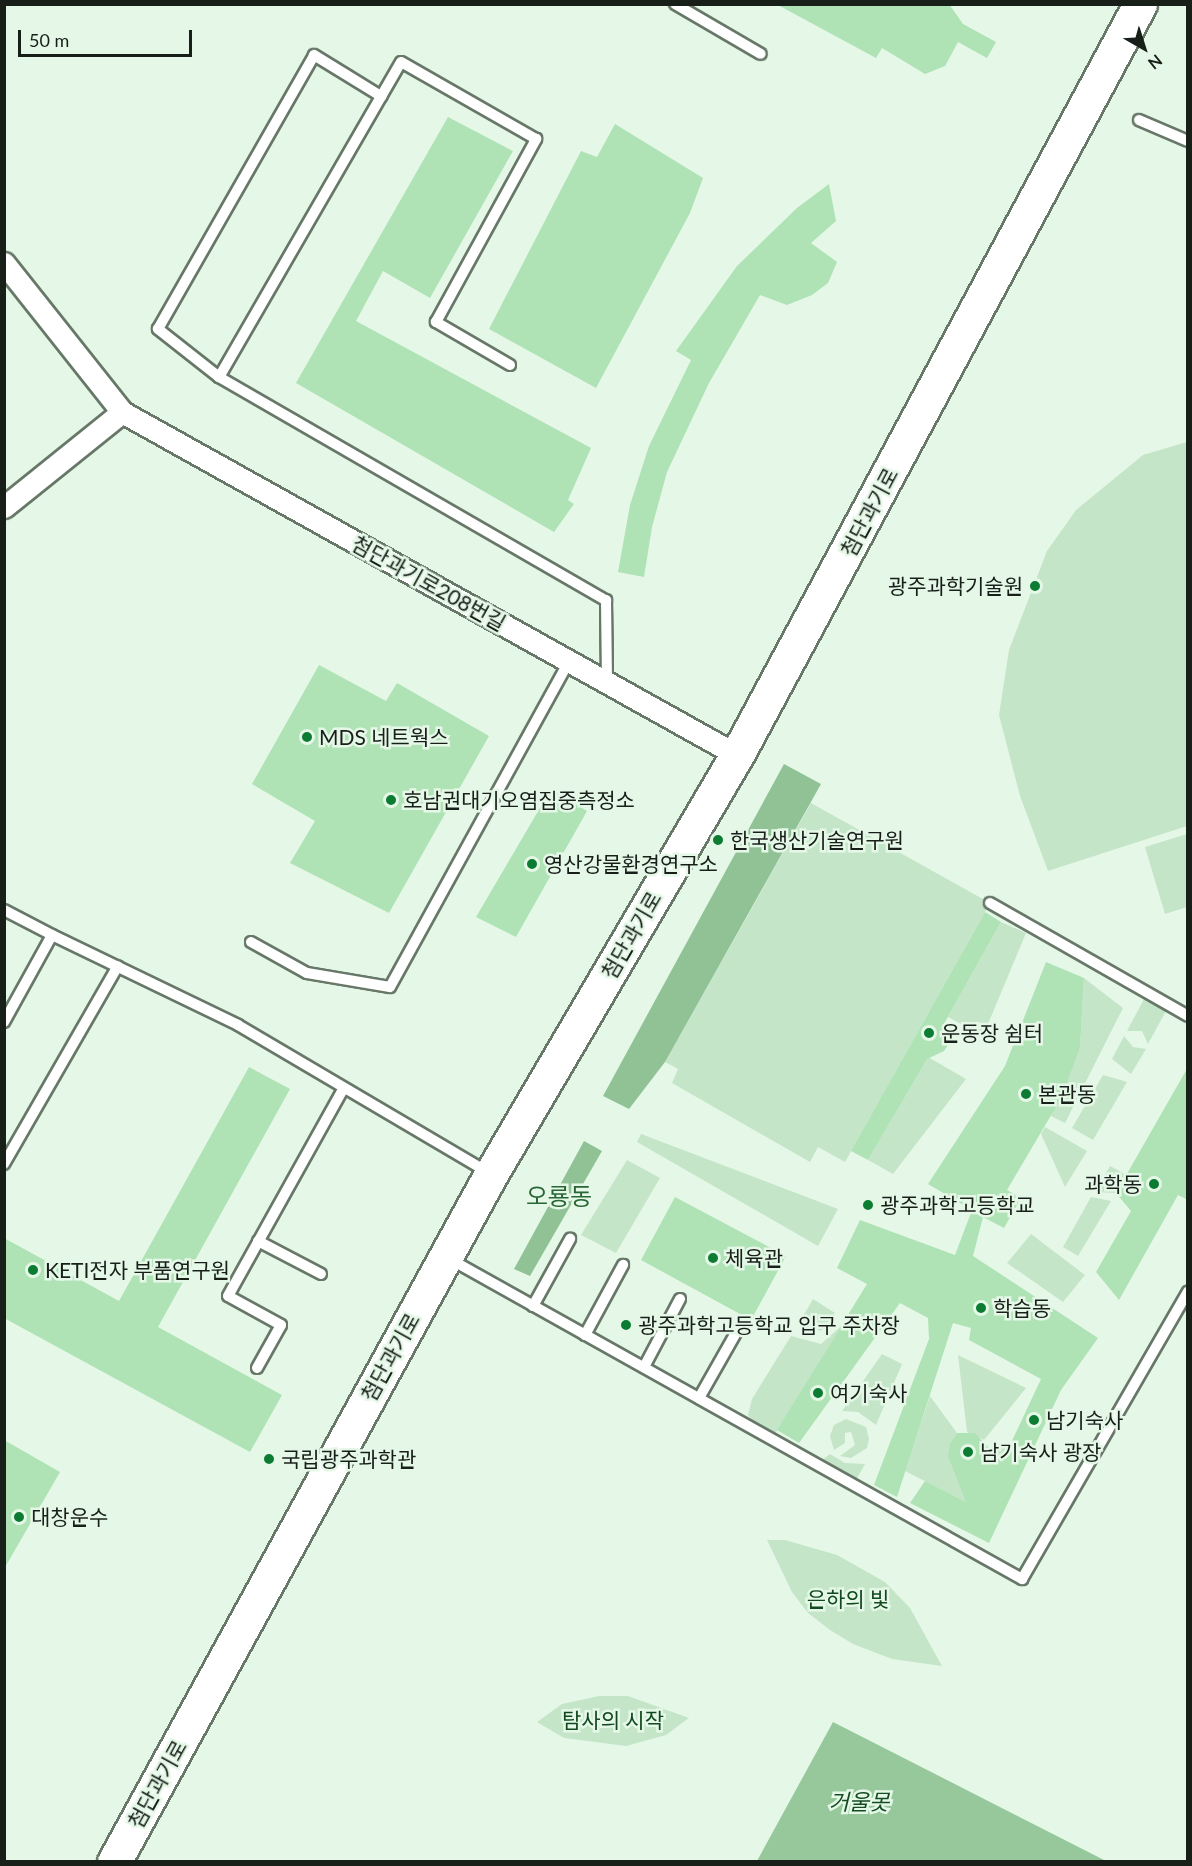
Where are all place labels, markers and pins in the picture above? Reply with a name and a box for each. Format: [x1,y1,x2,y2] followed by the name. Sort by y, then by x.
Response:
[888,573,1023,599] place label: 광주과학기술원
[1028,579,1042,593] marker: 광주과학기술원
[319,724,449,750] place label: MDS 네트웍스
[300,730,314,744] marker: MDS 네트웍스
[403,787,635,813] place label: 호남권대기오염집중측정소
[384,793,398,807] marker: 호남권대기오염집중측정소
[730,827,904,853] place label: 한국생산기술연구원
[711,833,725,847] marker: 한국생산기술연구원
[544,851,718,877] place label: 영산강물환경연구소
[525,857,539,871] marker: 영산강물환경연구소
[941,1020,1043,1046] place label: 운동장 쉼터
[922,1026,936,1040] marker: 운동장 쉼터
[1038,1081,1096,1107] place label: 본관동
[1019,1087,1033,1101] marker: 본관동
[1084,1171,1142,1197] place label: 과학동
[1147,1177,1161,1191] marker: 과학동
[880,1192,1035,1218] place label: 광주과학고등학교
[861,1198,875,1212] marker: 광주과학고등학교
[725,1245,783,1271] place label: 체육관
[706,1251,720,1265] marker: 체육관
[45,1257,230,1283] place label: KETI전자 부품연구원
[26,1263,40,1277] marker: KETI전자 부품연구원
[993,1295,1051,1321] place label: 학습동
[974,1301,988,1315] marker: 학습동
[638,1312,900,1338] place label: 광주과학고등학교 입구 주차장
[619,1318,633,1332] marker: 광주과학고등학교 입구 주차장
[830,1380,907,1406] place label: 여기숙사
[811,1386,825,1400] marker: 여기숙사
[1046,1407,1123,1433] place label: 남기숙사
[1027,1413,1041,1427] marker: 남기숙사
[980,1439,1101,1465] place label: 남기숙사 광장
[961,1445,975,1459] marker: 남기숙사 광장
[281,1446,416,1472] place label: 국립광주과학관
[262,1452,276,1466] marker: 국립광주과학관
[31,1504,108,1530] place label: 대창운수
[12,1510,26,1524] marker: 대창운수

